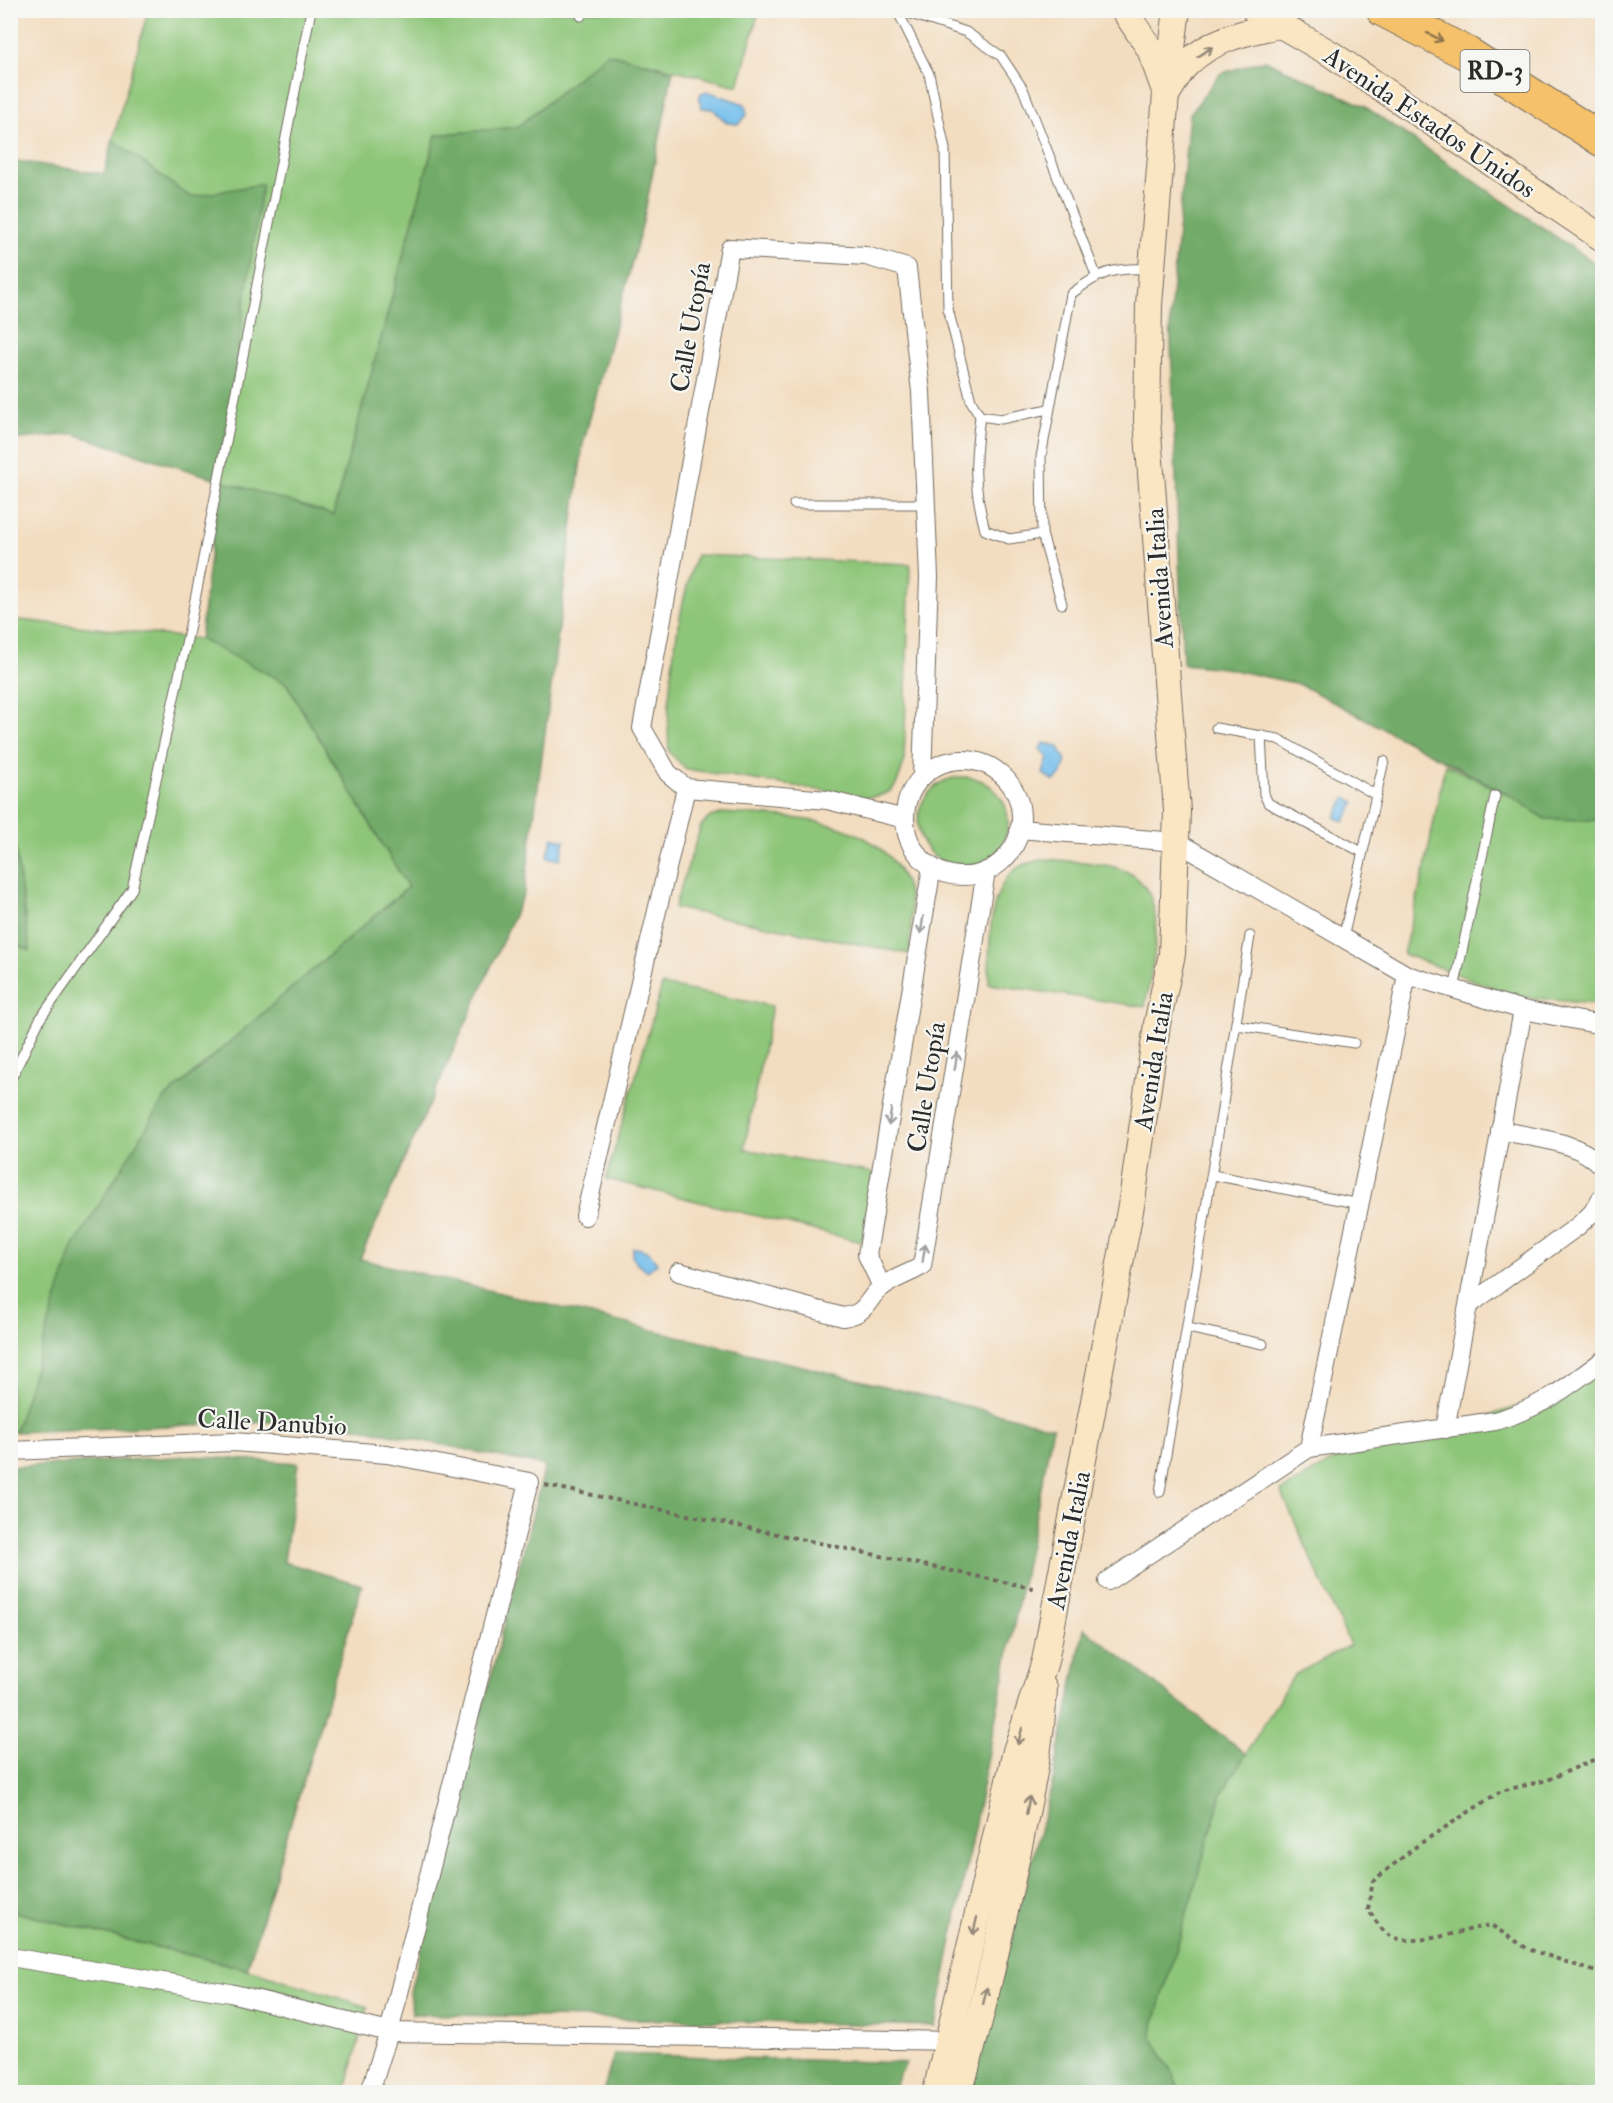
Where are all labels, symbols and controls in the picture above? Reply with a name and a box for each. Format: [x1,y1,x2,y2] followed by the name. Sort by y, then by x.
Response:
[1426,32,1444,44] one-way arrow
[1316,39,1542,206] street label: Avenida Estados Unidos
[1196,45,1213,57] one-way arrow
[1460,50,1530,92] road number: RD-3
[664,259,719,395] street label: Calle Utopía
[1139,506,1181,650] street label: Avenida Italia
[917,914,928,934] one-way arrow
[1127,989,1181,1134] street label: Avenida Italia
[901,1019,954,1155] street label: Calle Utopía
[950,1052,961,1071] one-way arrow
[885,1107,896,1127] one-way arrow
[919,1244,930,1264] one-way arrow
[196,1403,347,1443] street label: Calle Danubio
[1040,1468,1098,1613] street label: Avenida Italia
[1014,1727,1025,1746] one-way arrow
[1023,1796,1034,1816] one-way arrow
[969,1916,981,1935] one-way arrow
[980,1986,992,2005] one-way arrow

